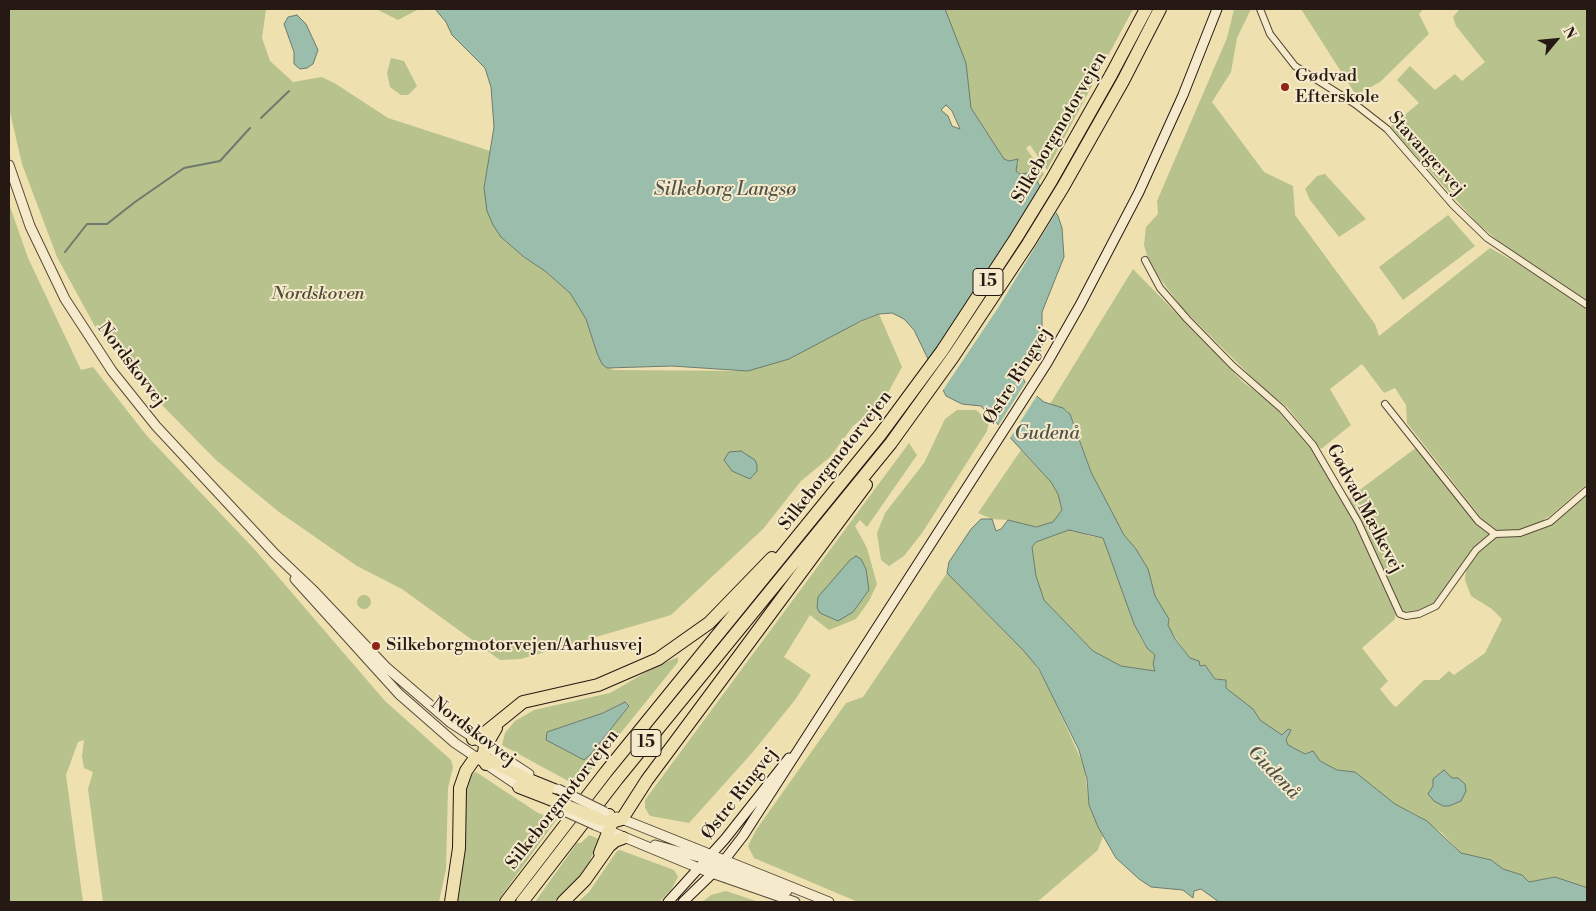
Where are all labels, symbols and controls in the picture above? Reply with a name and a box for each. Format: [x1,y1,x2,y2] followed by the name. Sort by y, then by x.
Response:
[1531,15,1581,65] north arrow
[1559,24,1580,42] text: N
[1008,48,1112,208] street label: Silkeborgmotorvejen
[1295,66,1379,108] place label: Gødvad Efterskole
[1279,81,1291,93] marker: Gødvad Efterskole
[1383,108,1469,200] street label: Stavangervej
[654,179,796,201] water label: Silkeborg Langsø
[973,268,1003,296] road number: 15
[271,284,365,306] park label: Nordskoven
[92,318,170,412] street label: Nordskovvej
[980,323,1056,429] street label: Østre Ringvej
[775,387,897,535] street label: Silkeborgmotorvejen
[1014,423,1080,445] water label: Gudenå
[1321,441,1407,577] street label: Gødvad Mælkevej
[386,635,643,657] place label: Silkeborgmotorvejen/Aarhusvej
[370,640,382,652] marker: Silkeborgmotorvejen/Aarhusvej
[426,693,520,771] street label: Nordskovvej
[502,726,624,874] street label: Silkeborgmotorvejen
[631,730,661,756] road number: 15
[1242,741,1304,805] water label: Gudenå
[697,744,783,844] street label: Østre Ringvej

